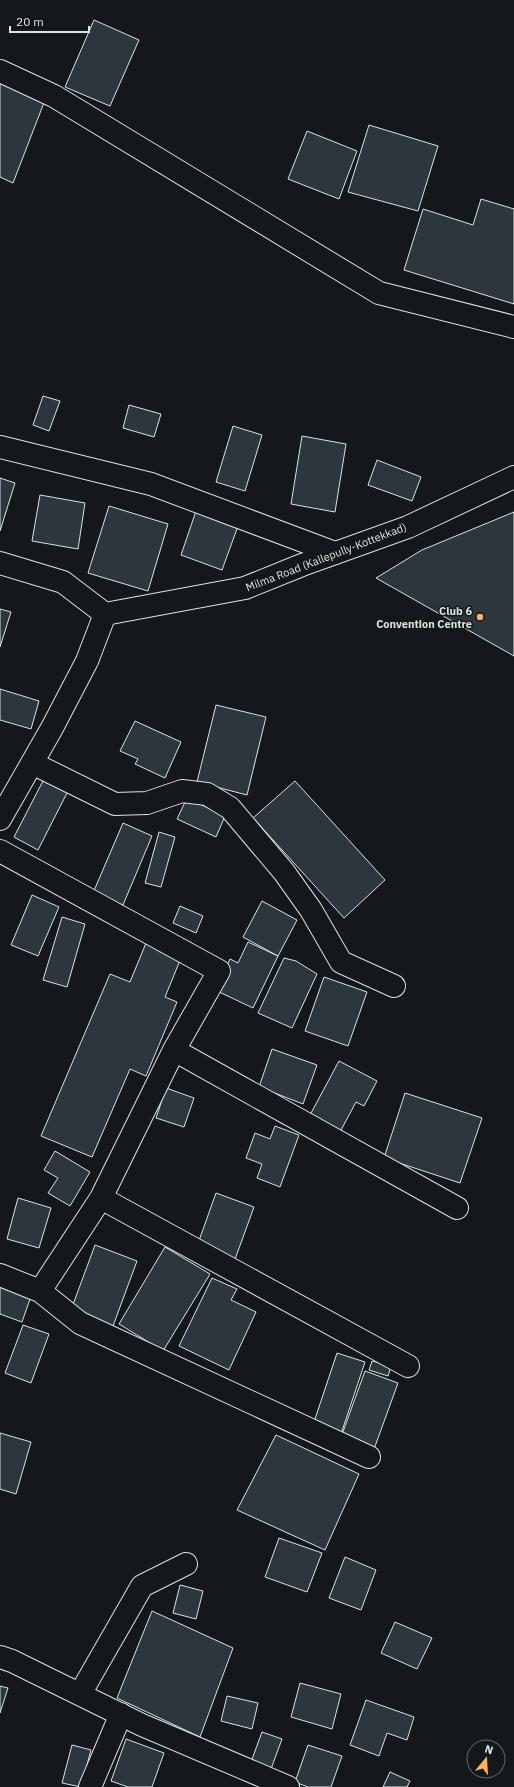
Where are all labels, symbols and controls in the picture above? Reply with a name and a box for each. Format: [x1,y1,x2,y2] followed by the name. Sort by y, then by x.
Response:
[10,8,89,34] scale bar
[16,14,44,29] text: 20 m
[244,520,408,594] street label: Milma Road (Kallepully-Kottekkad)
[376,604,472,631] place label: Club 6 Convention Centre
[475,612,485,622] marker: Club 6 Convention Centre
[466,1739,506,1779] north arrow
[483,1742,495,1757] text: N

